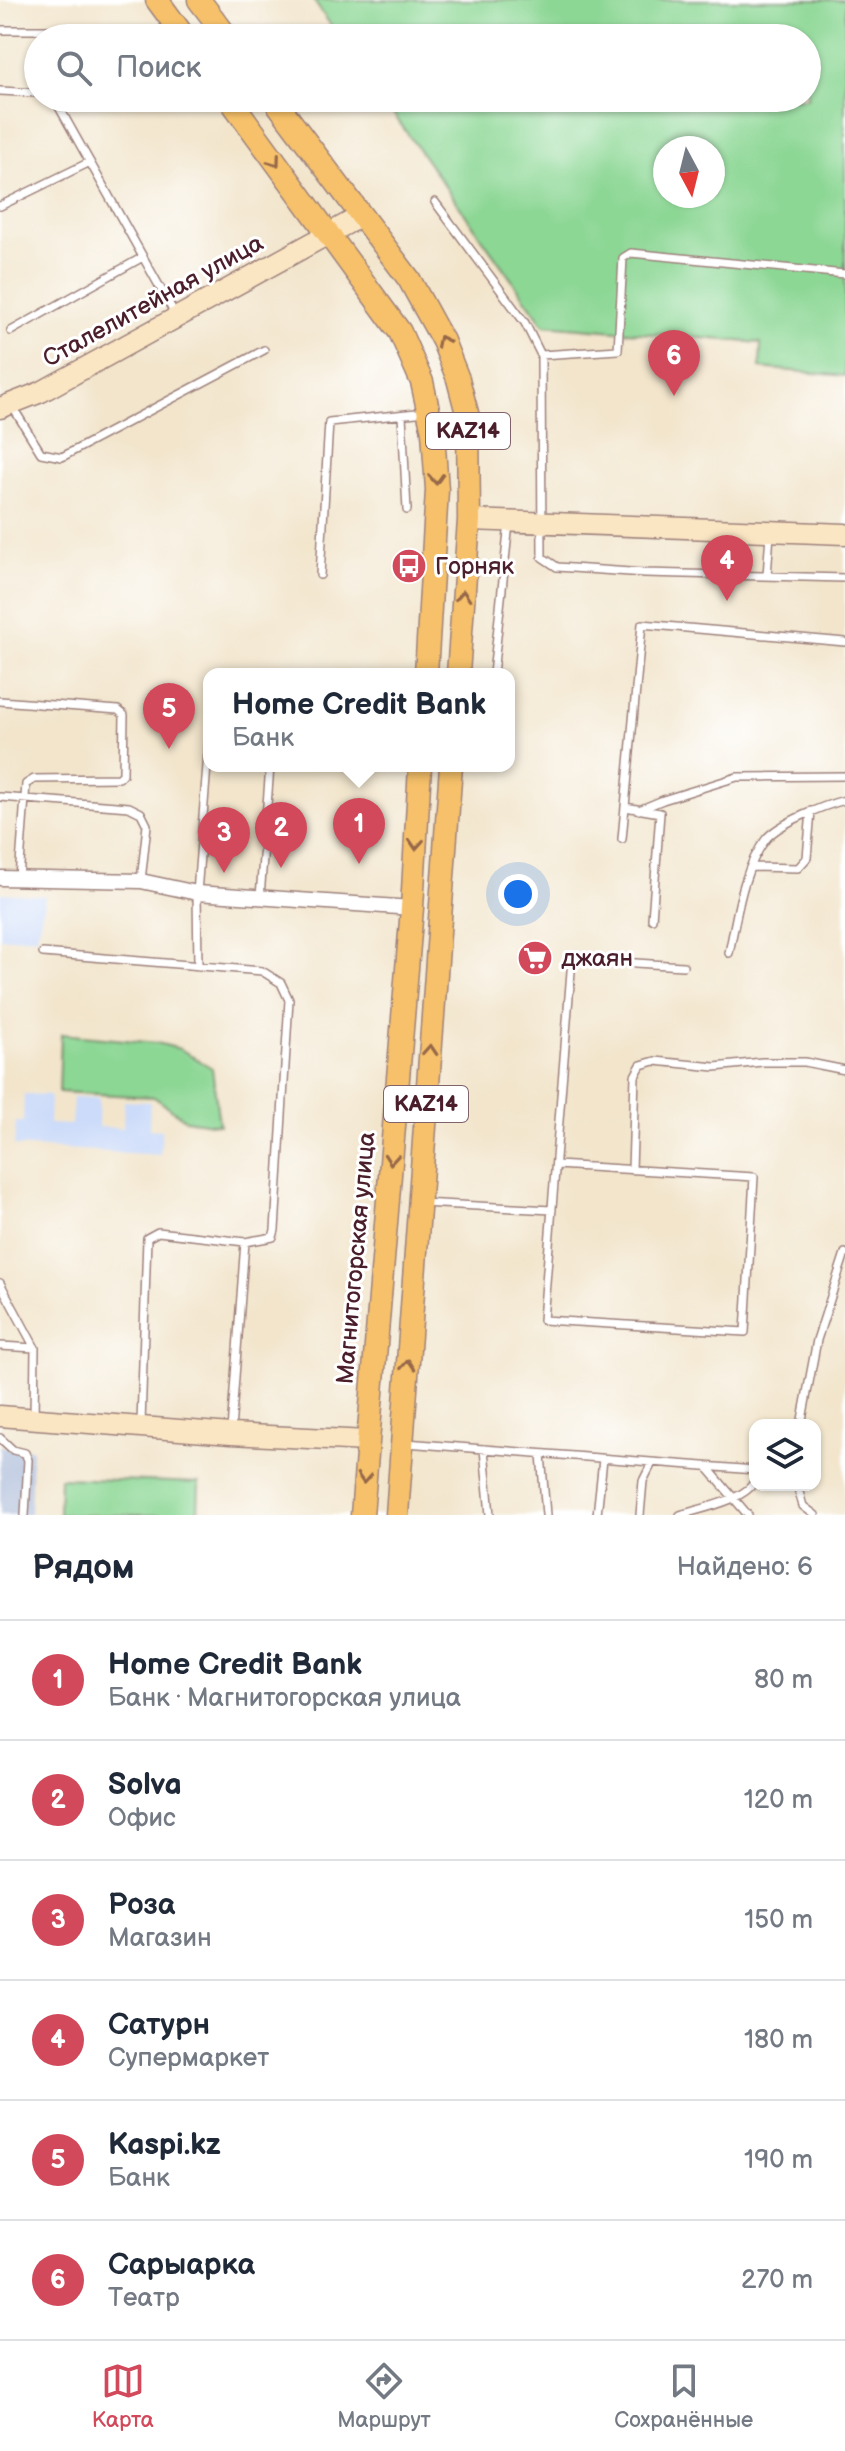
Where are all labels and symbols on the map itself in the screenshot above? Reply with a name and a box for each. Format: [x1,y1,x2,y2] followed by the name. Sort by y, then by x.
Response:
[653,136,725,208] north arrow
[265,152,280,167] one-way arrow
[38,228,268,374] street label: Сталелитейная улица
[648,330,700,396] pin: 6
[436,335,452,349] one-way arrow
[426,413,510,449] road number: KAZ14
[427,473,444,486] one-way arrow
[701,535,753,601] pin: 4
[390,547,428,585] bus stop icon: Горняк
[435,552,514,581] place label: Горняк
[454,589,471,602] one-way arrow
[143,683,195,749] pin: 5
[333,798,385,864] pin: 1
[255,802,307,868] pin: 2
[198,807,250,873] pin: 3
[407,838,424,851] one-way arrow
[498,874,538,914] your location
[516,939,554,977] supermarket icon: джаян
[561,944,633,973] place label: джаян
[421,1043,438,1056] one-way arrow
[384,1086,468,1122] road number: KAZ14
[331,1131,381,1385] street label: Магнитогорская улица
[382,1153,399,1166] one-way arrow
[399,1358,416,1371] one-way arrow
[356,1472,373,1485] one-way arrow

